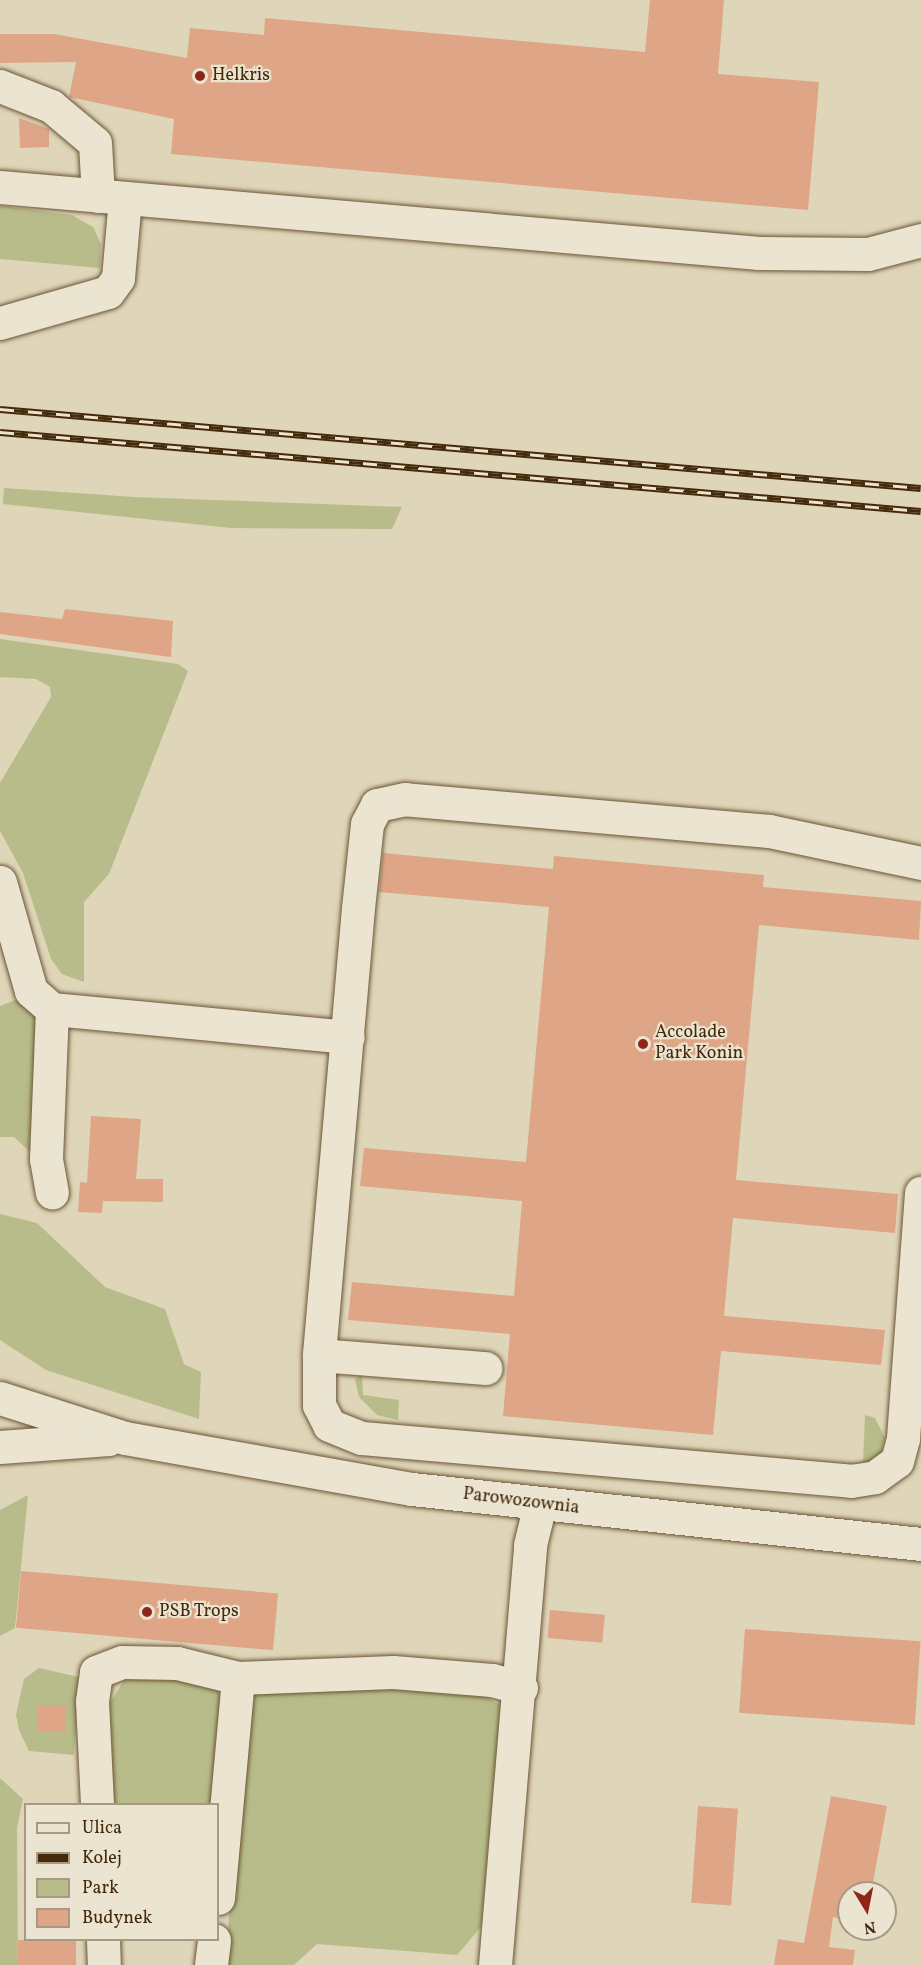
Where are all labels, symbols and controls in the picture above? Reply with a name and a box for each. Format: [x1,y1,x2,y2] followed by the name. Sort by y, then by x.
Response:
[212,65,270,87] place label: Helkris
[193,69,207,83] marker: Helkris
[655,1023,743,1066] place label: Accolade Park Konin
[636,1037,650,1051] marker: Accolade Park Konin
[462,1484,580,1520] street label: Parowozownia
[159,1601,239,1623] place label: PSB Trops
[140,1605,154,1619] marker: PSB Trops
[24,1803,219,1941] legend
[82,1816,122,1841] text: Ulica
[82,1846,122,1871] text: Kolej
[82,1876,119,1901] text: Park
[837,1881,897,1941] north arrow
[82,1906,152,1931] text: Budynek
[862,1915,877,1939] text: N

